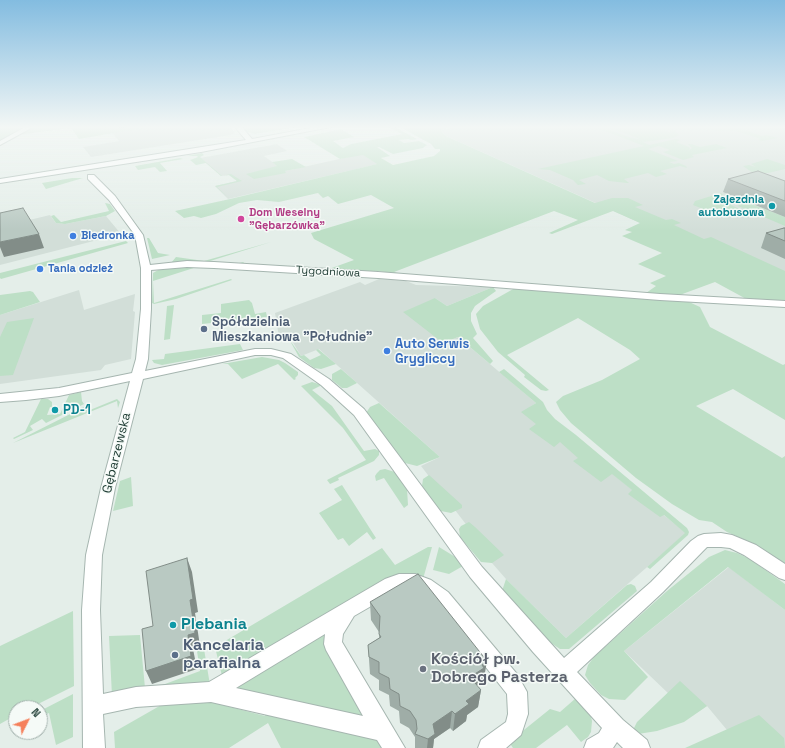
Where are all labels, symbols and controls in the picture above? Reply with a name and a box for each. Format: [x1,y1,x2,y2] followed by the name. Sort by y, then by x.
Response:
[698,193,764,219] place label: Zajezdnia autobusowa
[767,201,777,211] marker: Zajezdnia autobusowa
[249,206,325,232] place label: Dom Weselny "Gębarzówka"
[236,214,246,224] marker: Dom Weselny "Gębarzówka"
[81,229,135,243] place label: Biedronka
[68,231,78,241] marker: Biedronka
[48,262,113,276] place label: Tania odzież
[35,264,45,274] marker: Tania odzież
[295,264,361,280] street label: Tygodniowa
[212,314,373,345] place label: Spółdzielnia Mieszkaniowa "Południe"
[199,324,209,334] marker: Spółdzielnia Mieszkaniowa "Południe"
[395,336,469,367] place label: Auto Serwis Grygliccy
[382,346,392,356] marker: Auto Serwis Grygliccy
[63,402,91,418] place label: PD-1
[50,405,60,415] marker: PD-1
[99,411,135,495] street label: Gębarzewska
[181,615,247,635] place label: Plebania
[168,620,178,630] marker: Plebania
[183,636,264,674] place label: Kancelaria parafialna
[170,650,180,660] marker: Kancelaria parafialna
[431,650,568,688] place label: Kościół pw. Dobrego Pasterza
[418,664,428,674] marker: Kościół pw. Dobrego Pasterza
[8,700,48,740] north arrow
[29,705,44,720] text: N

